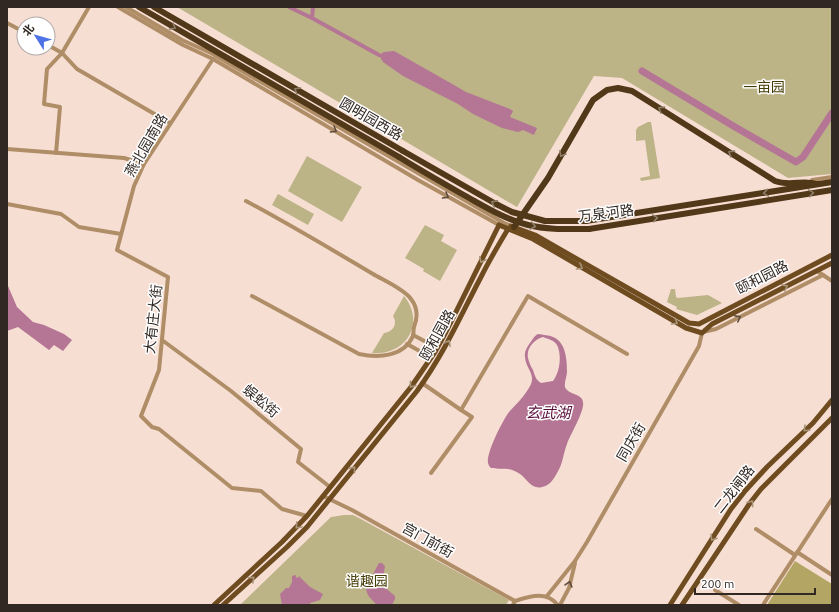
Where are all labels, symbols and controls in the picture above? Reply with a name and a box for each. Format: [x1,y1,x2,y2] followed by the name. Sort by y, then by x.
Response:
[16,16,56,56] north arrow
[20,22,36,38] text: 北
[169,22,176,29] one-way arrow
[743,79,785,95] park label: 一亩园
[294,87,301,94] one-way arrow
[337,95,405,143] street label: 圆明园西路
[658,106,665,114] one-way arrow
[122,111,170,179] street label: 燕北园南路
[330,126,337,133] one-way arrow
[559,150,566,157] one-way arrow
[728,151,735,158] one-way arrow
[763,188,769,196] one-way arrow
[808,189,814,198] one-way arrow
[442,192,450,199] one-way arrow
[491,200,498,208] one-way arrow
[577,202,635,224] street label: 万泉河路
[652,214,658,223] one-way arrow
[529,221,536,229] one-way arrow
[479,256,487,263] one-way arrow
[733,257,791,297] street label: 颐和园路
[576,262,583,269] one-way arrow
[141,283,165,355] street label: 大有庄大街
[781,284,789,292] one-way arrow
[416,307,458,363] street label: 颐和园路
[734,315,742,323] one-way arrow
[671,317,678,324] one-way arrow
[444,340,451,347] one-way arrow
[240,381,282,421] street label: 蜈蚣街
[409,381,416,388] one-way arrow
[525,404,572,421] water label: 玄武湖
[614,420,648,464] street label: 同庆街
[803,424,811,432] one-way arrow
[710,462,758,516] street label: 二龙闸路
[349,467,356,474] one-way arrow
[746,500,753,507] one-way arrow
[400,519,456,561] street label: 宫门前街
[295,521,303,529] one-way arrow
[711,533,718,540] one-way arrow
[695,570,815,596] scale bar
[346,573,388,589] park label: 谐趣园
[247,576,255,583] one-way arrow
[701,577,734,590] text: 200 m
[564,580,573,587] one-way arrow

